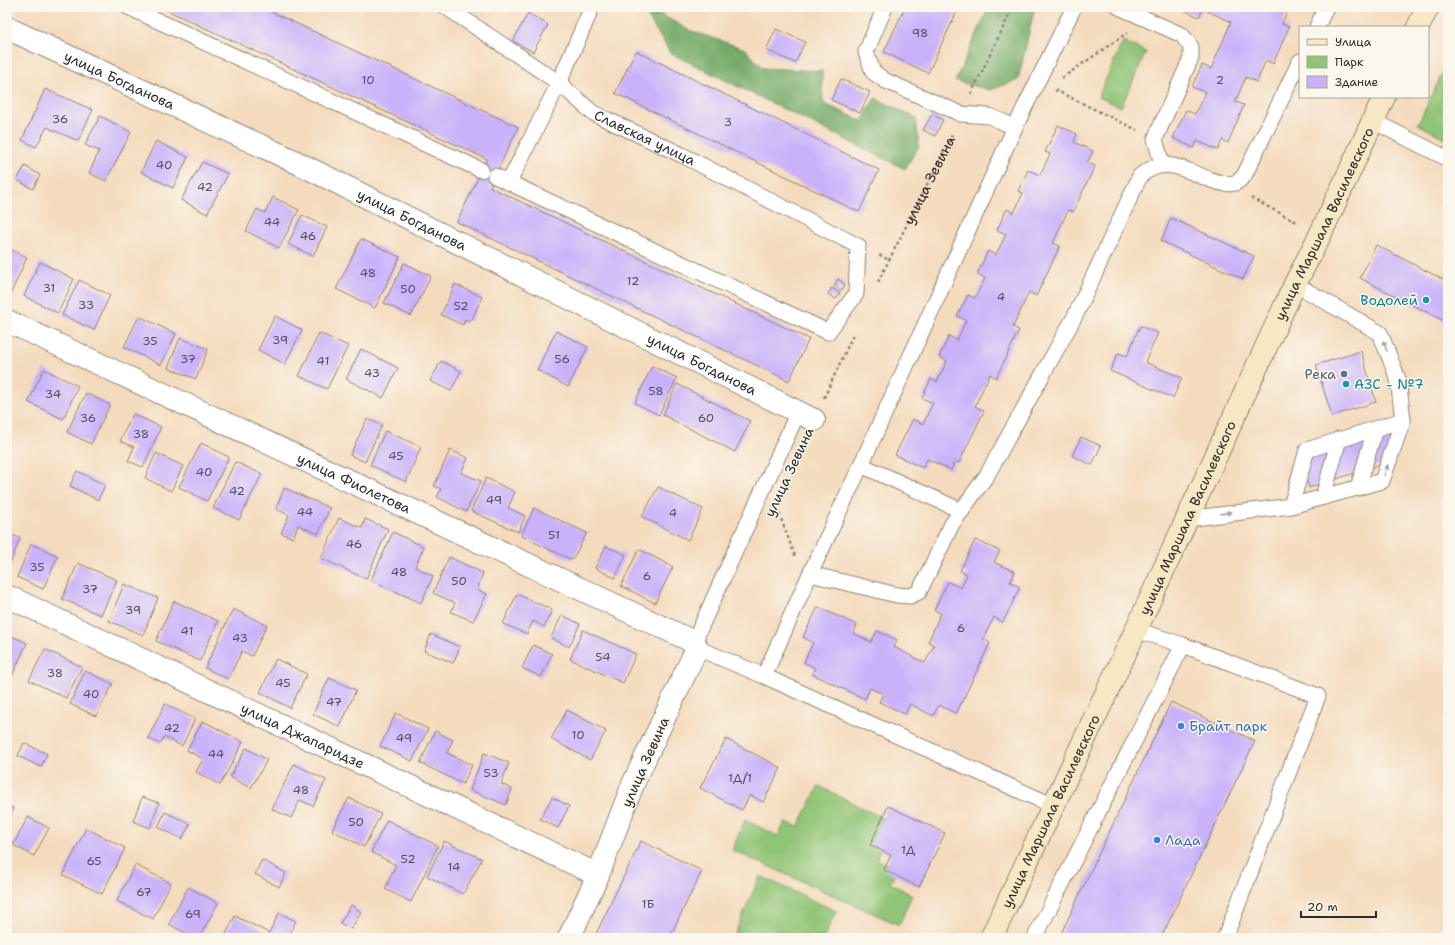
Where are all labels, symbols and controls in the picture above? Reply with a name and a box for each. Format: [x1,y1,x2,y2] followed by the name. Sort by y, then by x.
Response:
[912,25,928,41] house number: 98
[1299,26,1429,98] legend
[1335,34,1372,50] text: Улица
[61,47,178,114] street label: улица Богданова
[1335,54,1364,70] text: Парк
[361,72,375,88] house number: 10
[1216,72,1224,88] house number: 2
[1335,74,1379,90] text: Здание
[591,106,699,170] street label: Славская улица
[52,111,68,127] house number: 36
[724,114,732,130] house number: 3
[1270,124,1378,323] street label: улица Маршала Василевского
[899,133,959,227] street label: улица Зевина
[156,157,172,173] house number: 40
[197,179,213,195] house number: 42
[354,185,470,255] street label: улица Богданова
[264,214,280,230] house number: 44
[300,228,316,244] house number: 46
[360,265,376,281] house number: 48
[627,273,639,289] house number: 12
[43,280,55,296] house number: 31
[400,281,416,297] house number: 50
[997,289,1005,305] house number: 4
[1360,291,1418,309] place label: Водолей
[1421,295,1431,305] marker: Водолей
[78,297,94,313] house number: 33
[453,298,469,314] house number: 52
[644,329,760,399] street label: улица Богданова
[272,332,288,348] house number: 39
[142,333,158,349] house number: 35
[1382,339,1388,351] one-way arrow
[180,351,196,367] house number: 37
[554,351,570,367] house number: 56
[317,353,329,369] house number: 41
[364,365,380,381] house number: 43
[1305,365,1336,383] place label: Река
[1339,369,1349,379] marker: Река
[1354,375,1424,393] place label: АЗС - №7
[1341,379,1351,389] marker: АЗС - №7
[648,383,664,399] house number: 58
[45,386,61,402] house number: 34
[80,410,96,426] house number: 36
[698,410,714,426] house number: 60
[1135,418,1240,618] street label: улица Маршала Василевского
[760,424,818,520] street label: улица Зевина
[133,426,149,442] house number: 38
[388,448,404,464] house number: 45
[294,449,414,518] street label: улица Фиолетова
[196,464,212,480] house number: 40
[1383,464,1389,476] one-way arrow
[229,483,245,499] house number: 42
[486,492,502,508] house number: 49
[297,504,313,520] house number: 44
[669,505,677,521] house number: 4
[1220,510,1232,517] one-way arrow
[548,527,560,543] house number: 51
[346,536,362,552] house number: 46
[29,559,45,575] house number: 35
[391,564,407,580] house number: 48
[643,568,651,584] house number: 6
[451,573,467,589] house number: 50
[82,581,98,597] house number: 37
[125,602,141,618] house number: 39
[957,620,965,636] house number: 6
[181,623,193,639] house number: 41
[232,630,248,646] house number: 43
[595,649,611,665] house number: 54
[47,665,63,681] house number: 38
[275,675,291,691] house number: 45
[83,686,99,702] house number: 40
[326,694,342,710] house number: 47
[238,699,367,772] street label: улица Джапаридзе
[997,712,1104,911] street label: улица Маршала Василевского
[617,714,673,810] street label: улица Зевина
[1189,717,1268,735] place label: Брайт парк
[164,720,180,736] house number: 42
[1176,721,1186,731] marker: Брайт парк
[571,727,585,743] house number: 10
[396,730,412,746] house number: 49
[208,746,224,762] house number: 44
[483,765,499,781] house number: 53
[728,770,752,786] house number: 1Д/1
[293,782,309,798] house number: 48
[348,814,364,830] house number: 50
[1165,831,1201,849] place label: Лада
[1152,835,1162,845] marker: Лада
[901,842,915,858] house number: 1Д
[400,851,416,867] house number: 52
[86,853,102,869] house number: 65
[448,859,460,875] house number: 14
[136,884,152,900] house number: 67
[1301,893,1376,919] scale bar
[642,896,655,912] house number: 1Б
[1307,899,1338,915] text: 20 m
[185,906,201,922] house number: 69

